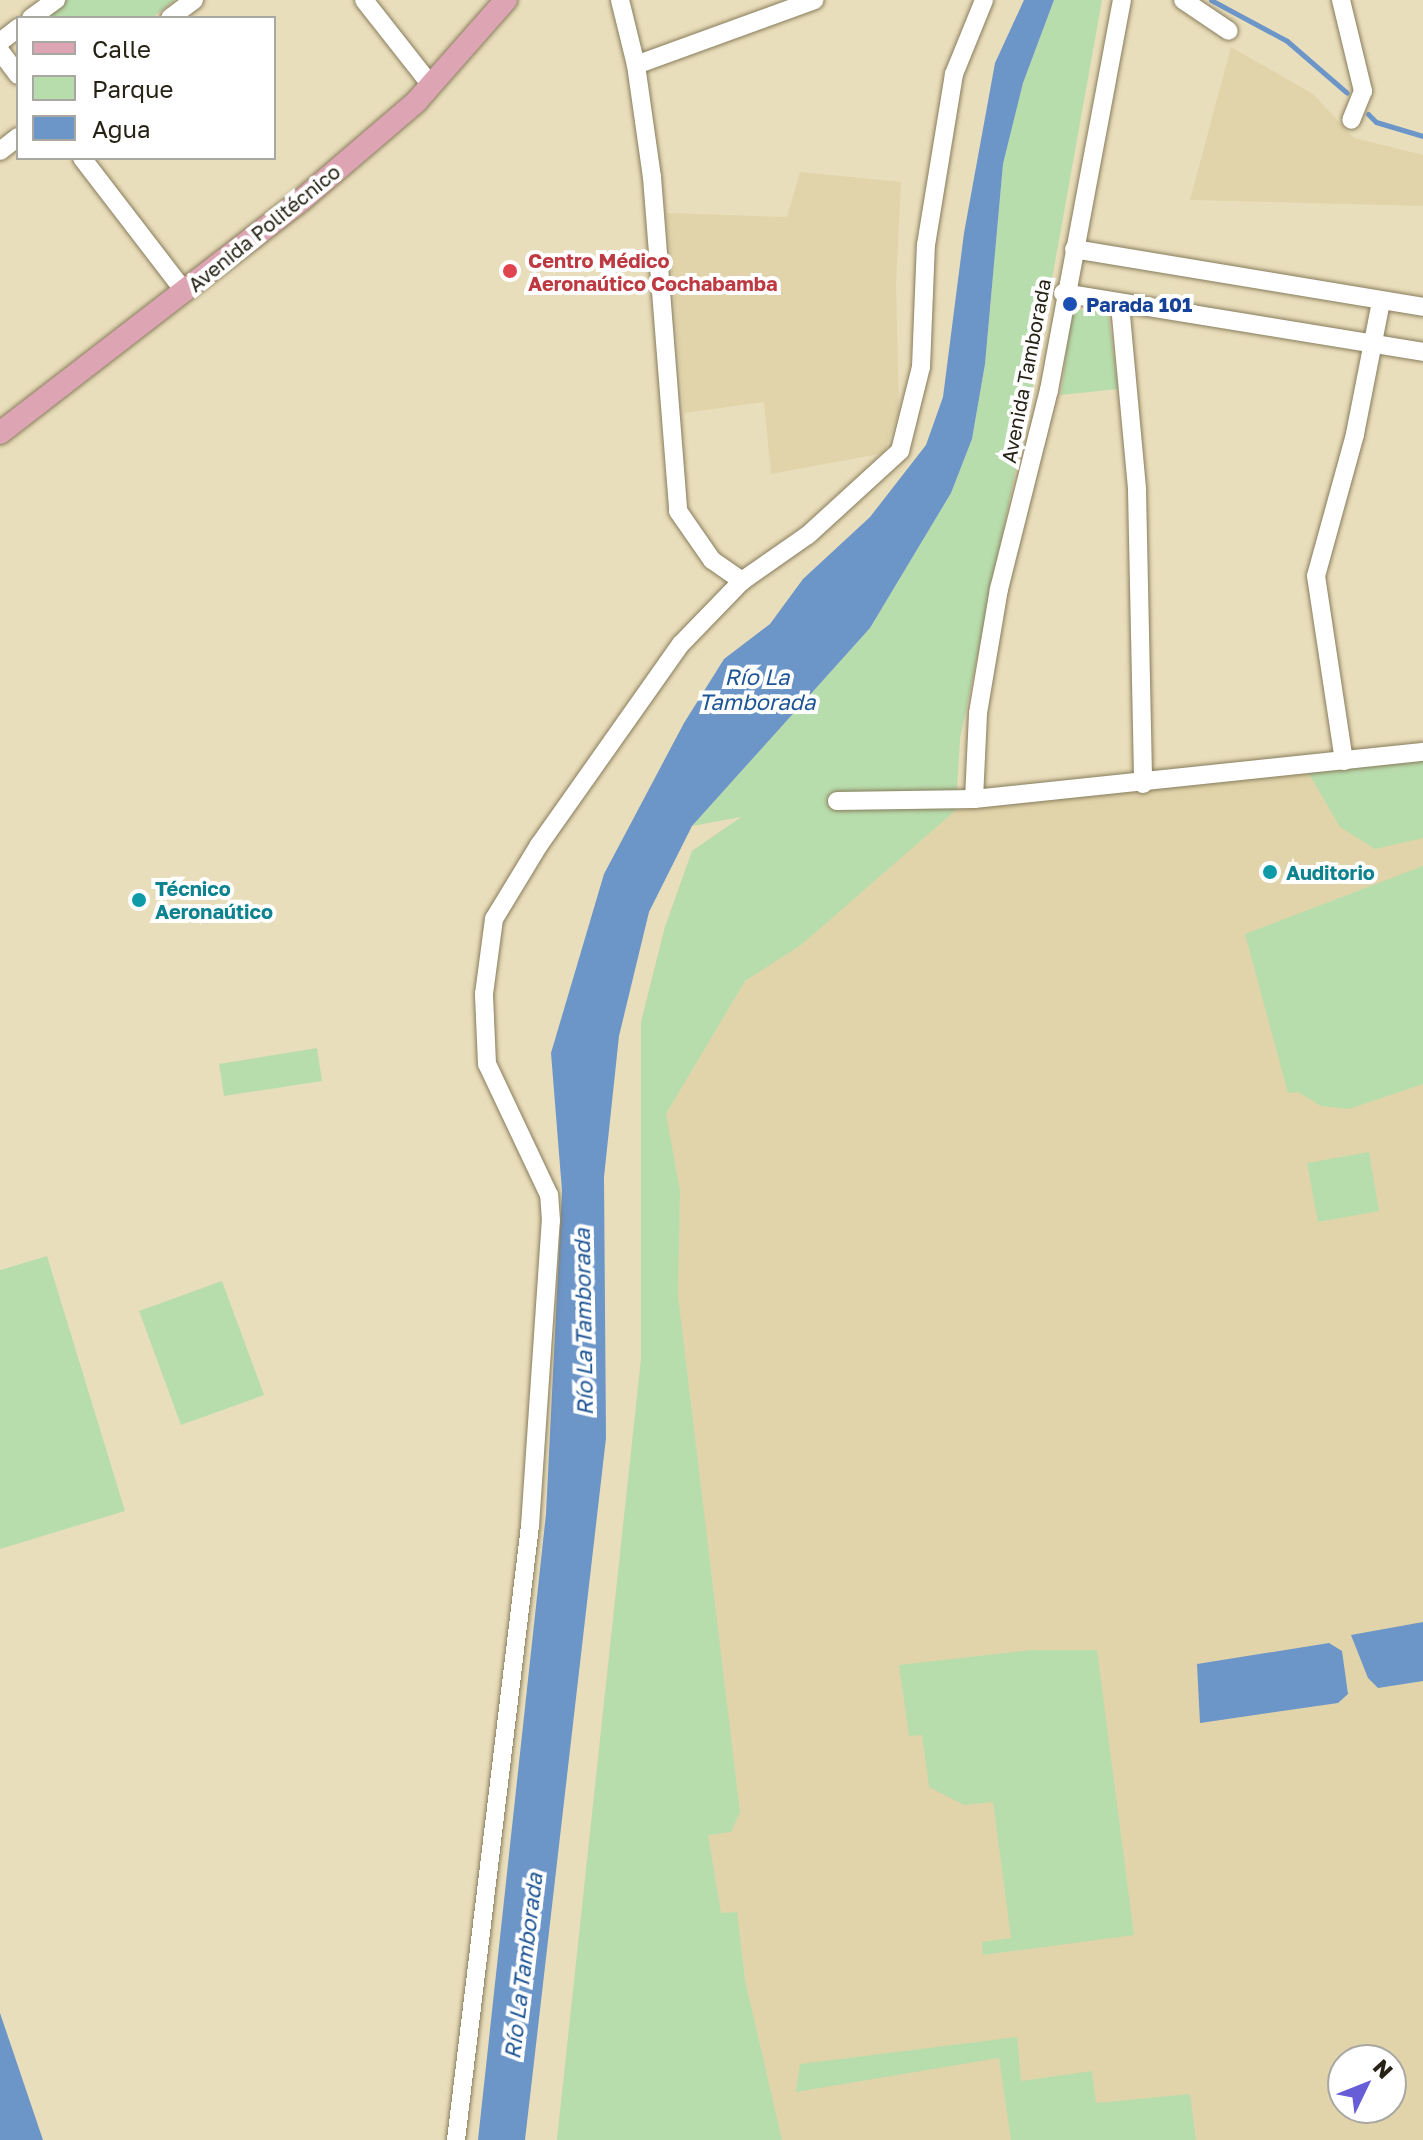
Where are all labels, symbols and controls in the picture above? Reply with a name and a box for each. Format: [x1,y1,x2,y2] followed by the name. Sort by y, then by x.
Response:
[16,16,276,160] legend
[92,34,151,63] text: Calle
[92,74,173,103] text: Parque
[92,114,151,143] text: Agua
[183,159,345,297] street label: Avenida Politécnico
[528,248,778,295] place label: Centro Médico Aeronaútico Cochabamba
[499,260,521,282] marker: Centro Médico Aeronaútico Cochabamba
[996,277,1056,465] street label: Avenida Tamborada
[1086,292,1192,316] place label: Parada 101
[1061,295,1079,313] marker: Parada 101
[698,663,816,714] water label: Río La Tamborada
[1286,860,1375,884] place label: Auditorio
[1261,863,1279,881] marker: Auditorio
[155,876,273,923] place label: Técnico Aeronaútico
[130,891,148,909] marker: Técnico Aeronaútico
[568,1228,598,1416] water label: Río La Tamborada
[498,1871,548,2061] water label: Río La Tamborada
[1327,2044,1407,2124] north arrow
[1368,2053,1399,2084] text: N

